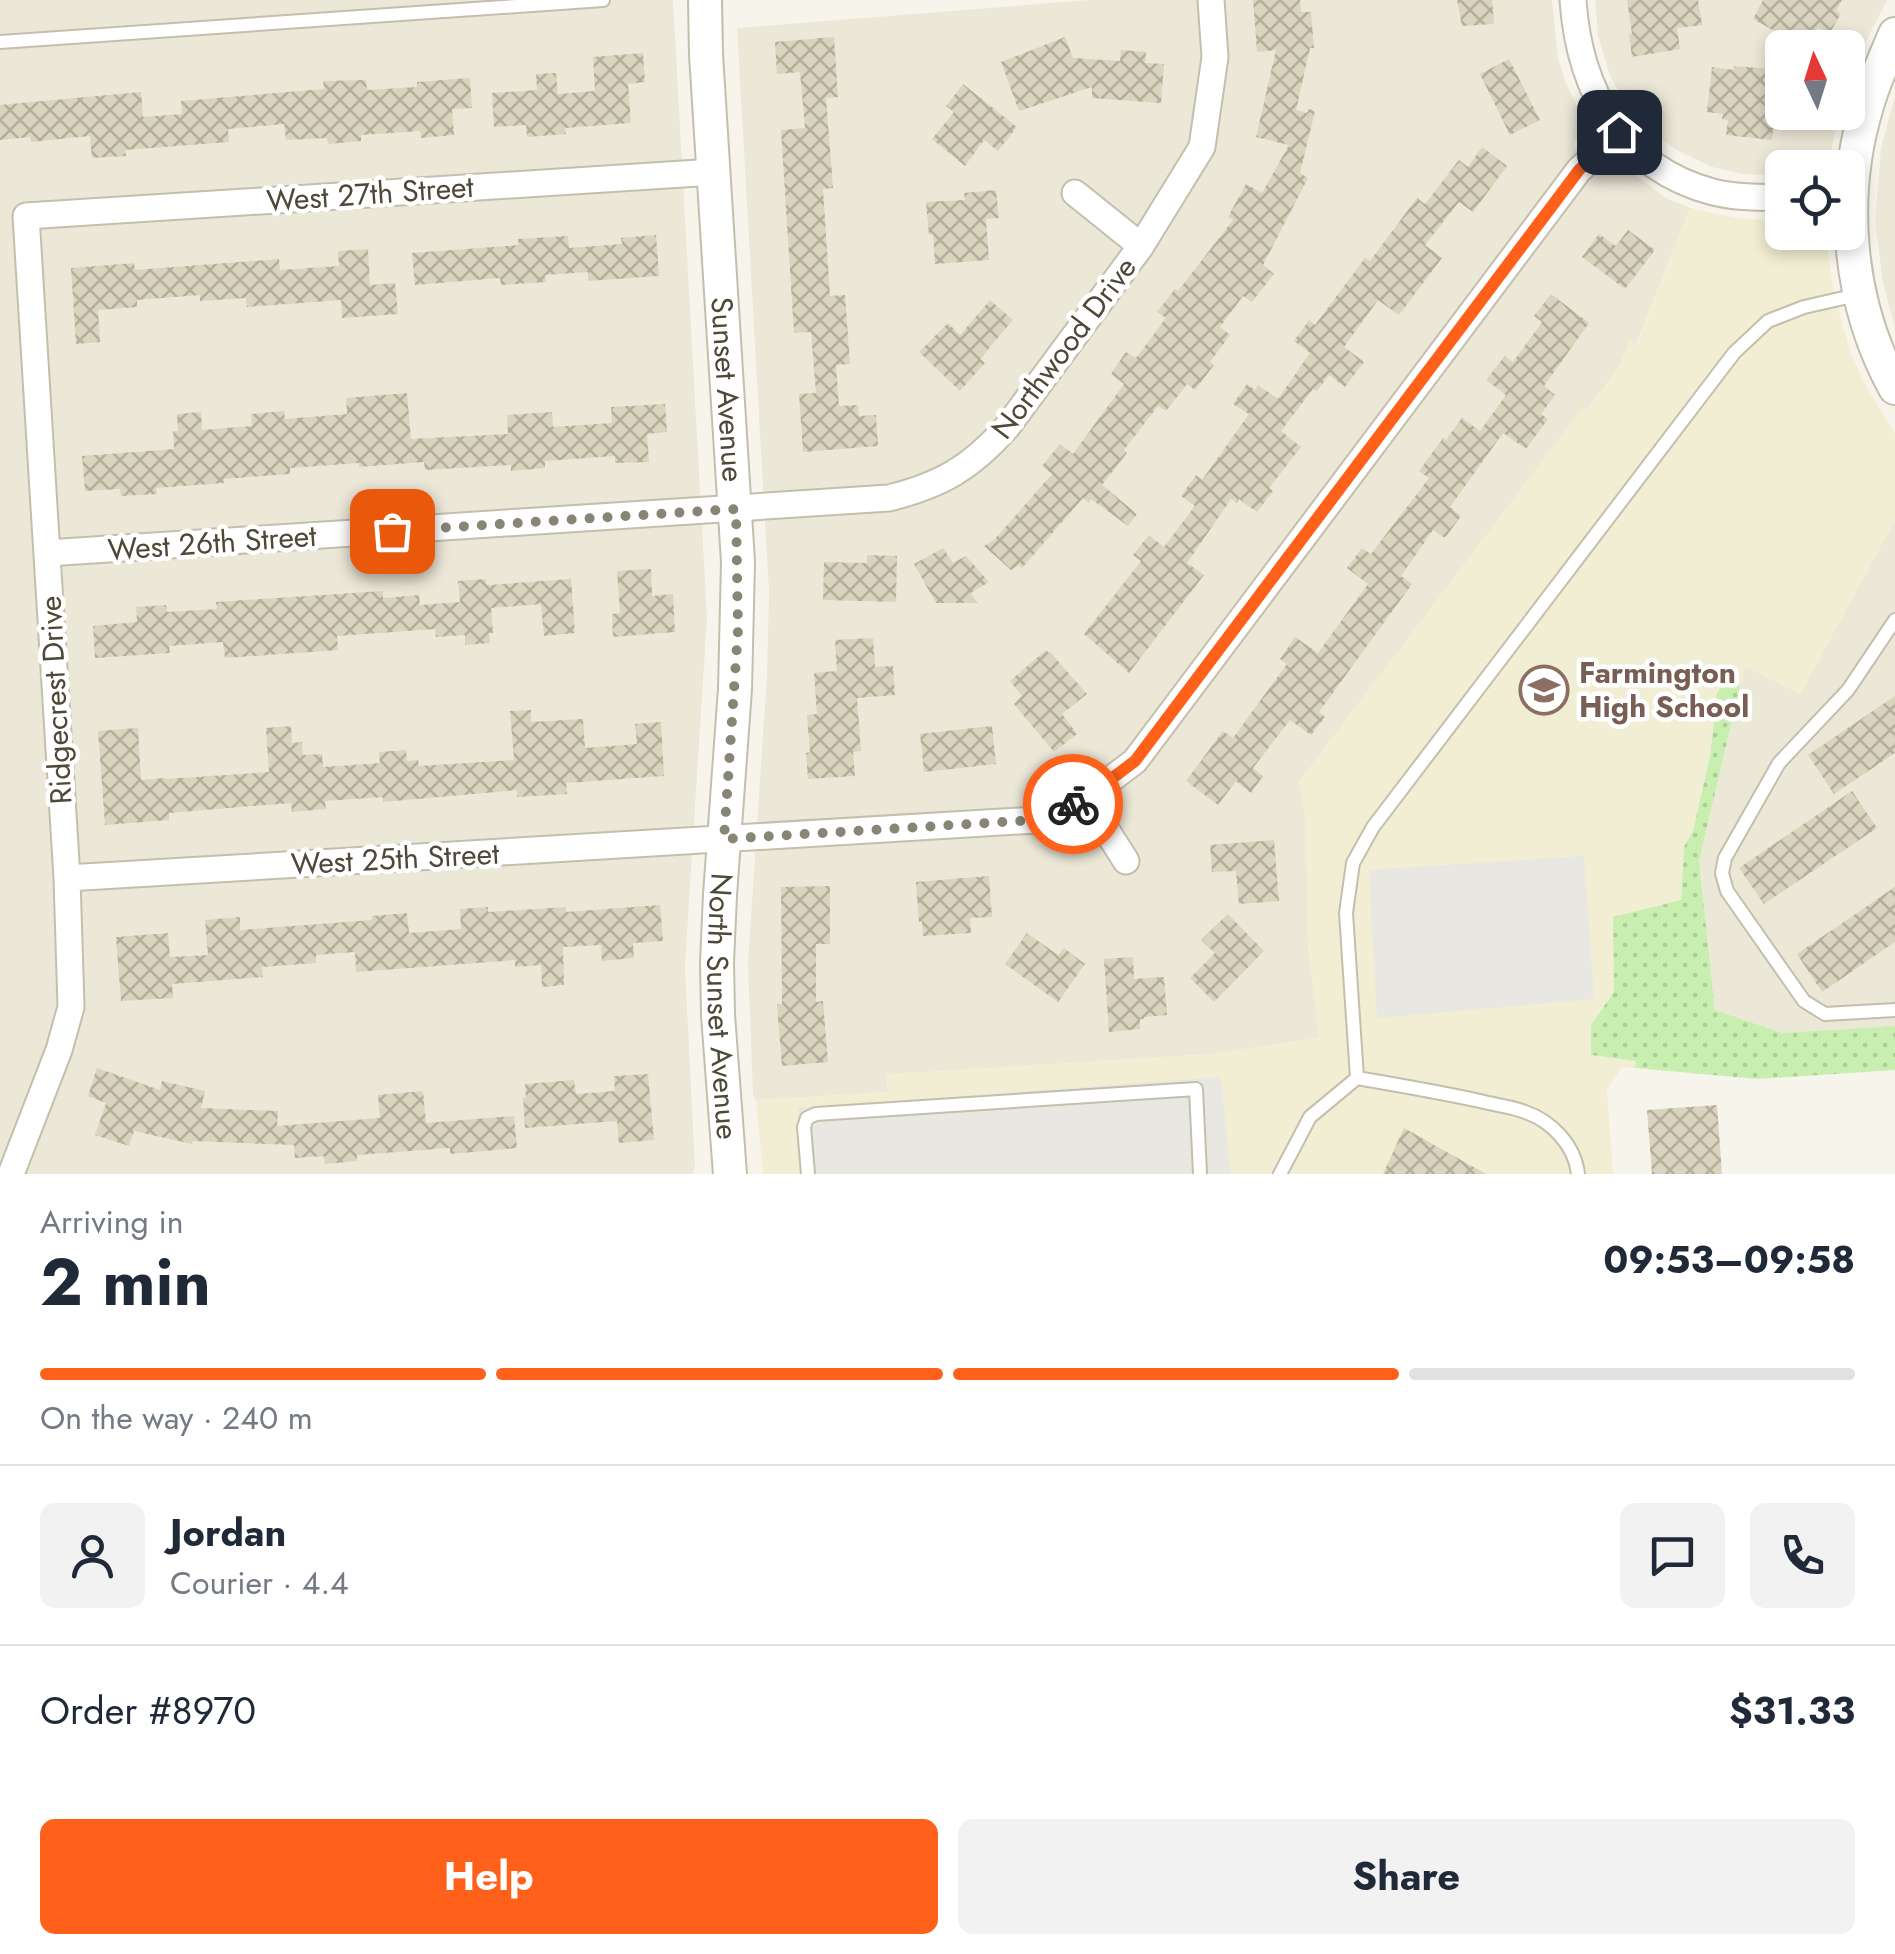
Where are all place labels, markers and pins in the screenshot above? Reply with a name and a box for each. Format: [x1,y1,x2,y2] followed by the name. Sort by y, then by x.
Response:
[1577,90,1662,175] pin
[350,489,435,574] pin
[1579,651,1749,728] place label: Farmington High School
[1518,664,1570,716] school or university icon: Farmington High School

